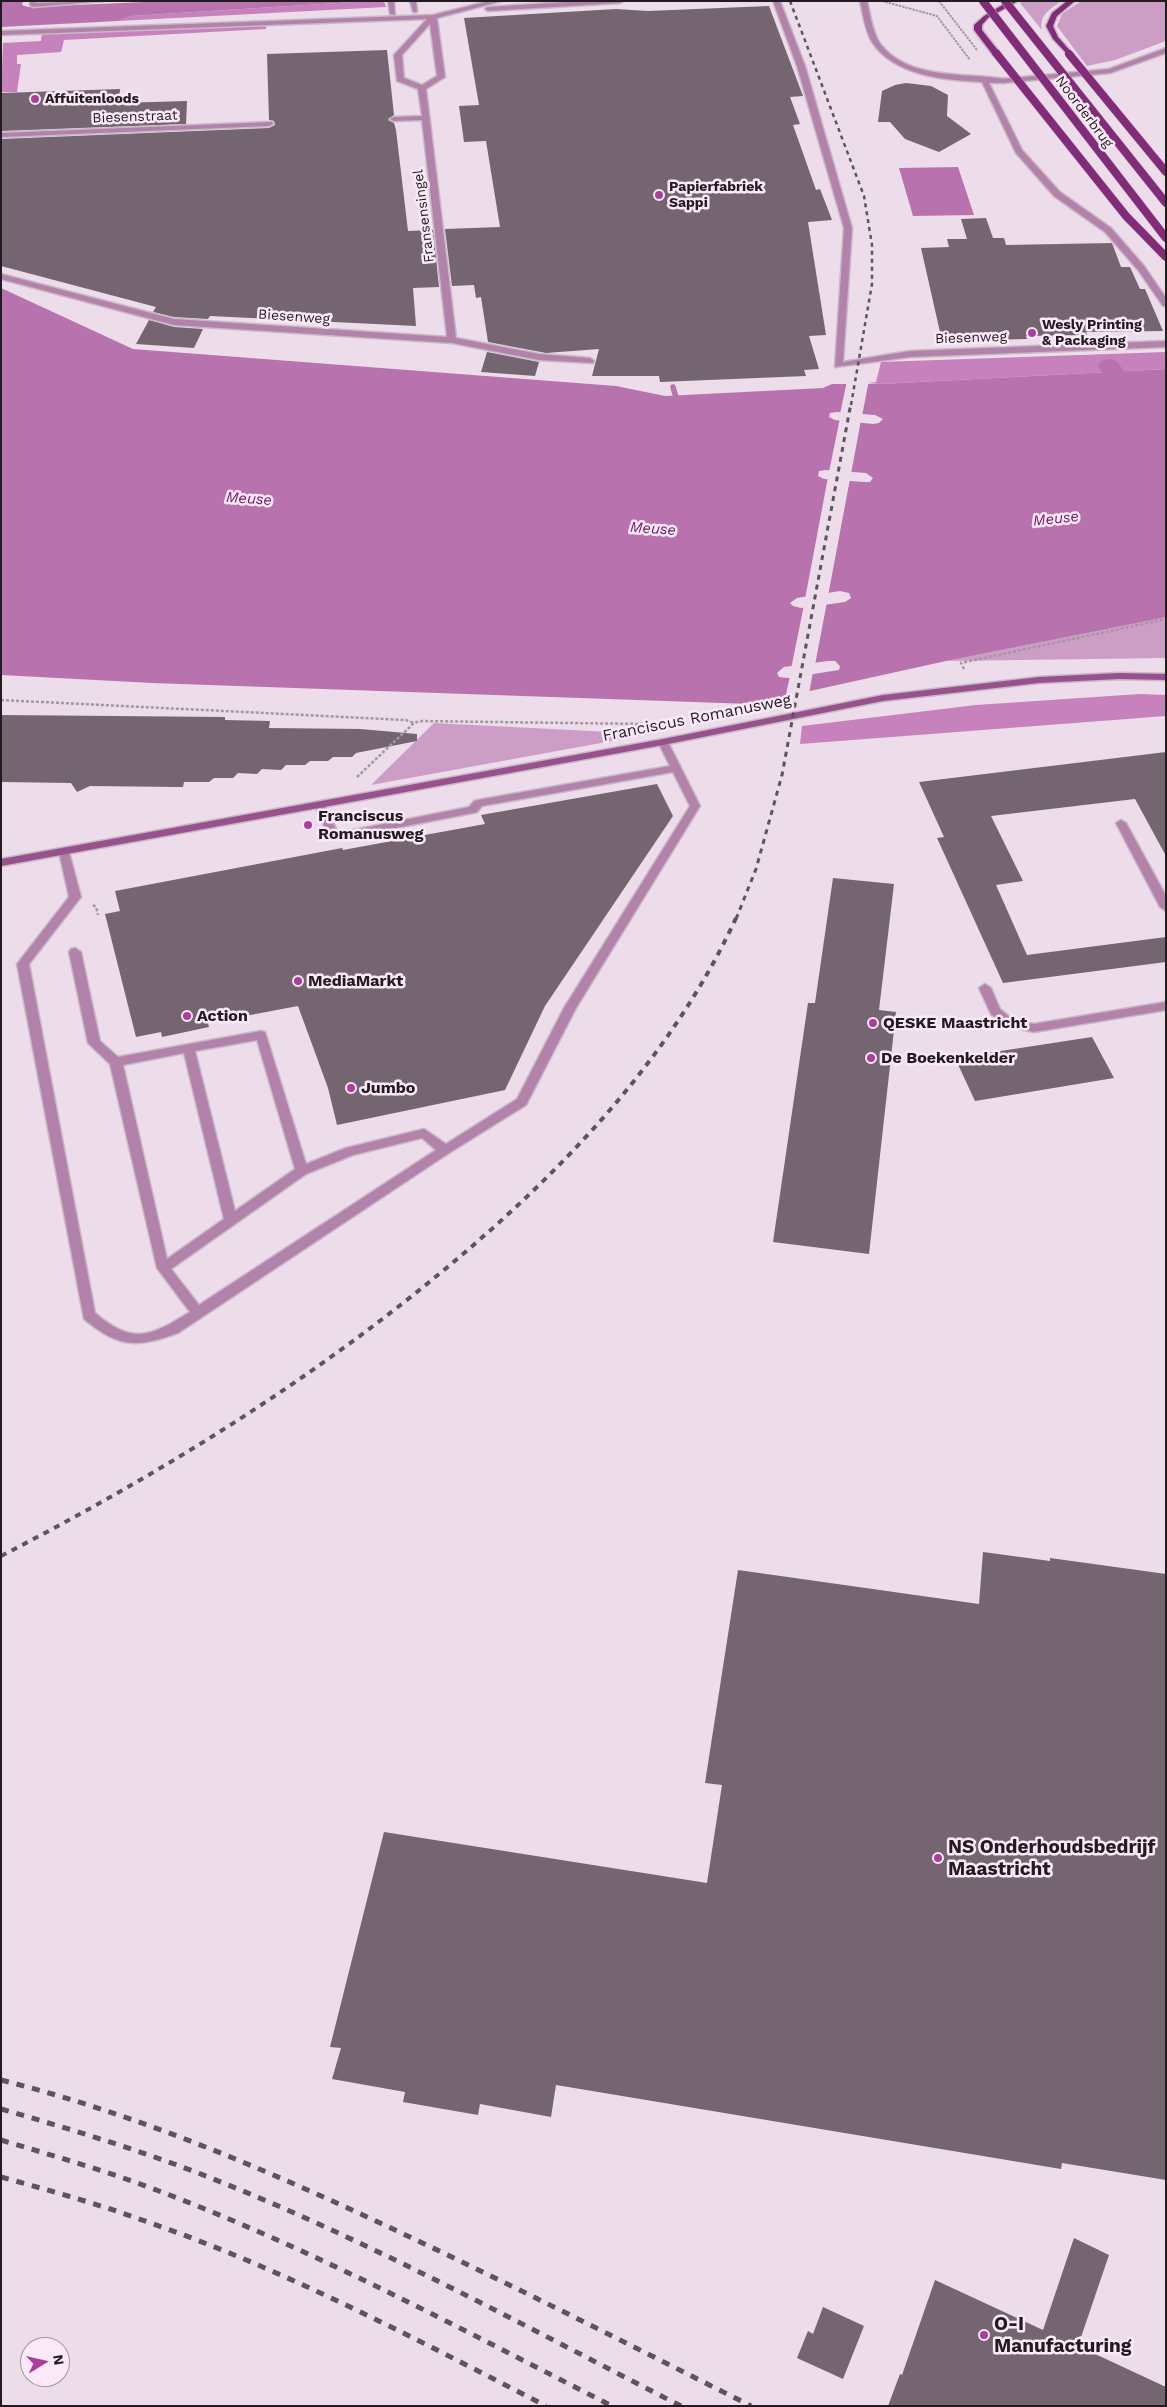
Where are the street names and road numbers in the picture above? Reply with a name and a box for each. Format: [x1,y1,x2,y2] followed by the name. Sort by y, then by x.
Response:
[1052,73,1116,151] street label: Noorderbrug
[92,107,178,127] street label: Biesenstraat
[410,168,438,264] street label: Fransensingel
[258,306,330,328] street label: Biesenweg
[935,328,1007,348] street label: Biesenweg
[601,690,793,746] street label: Franciscus Romanusweg

